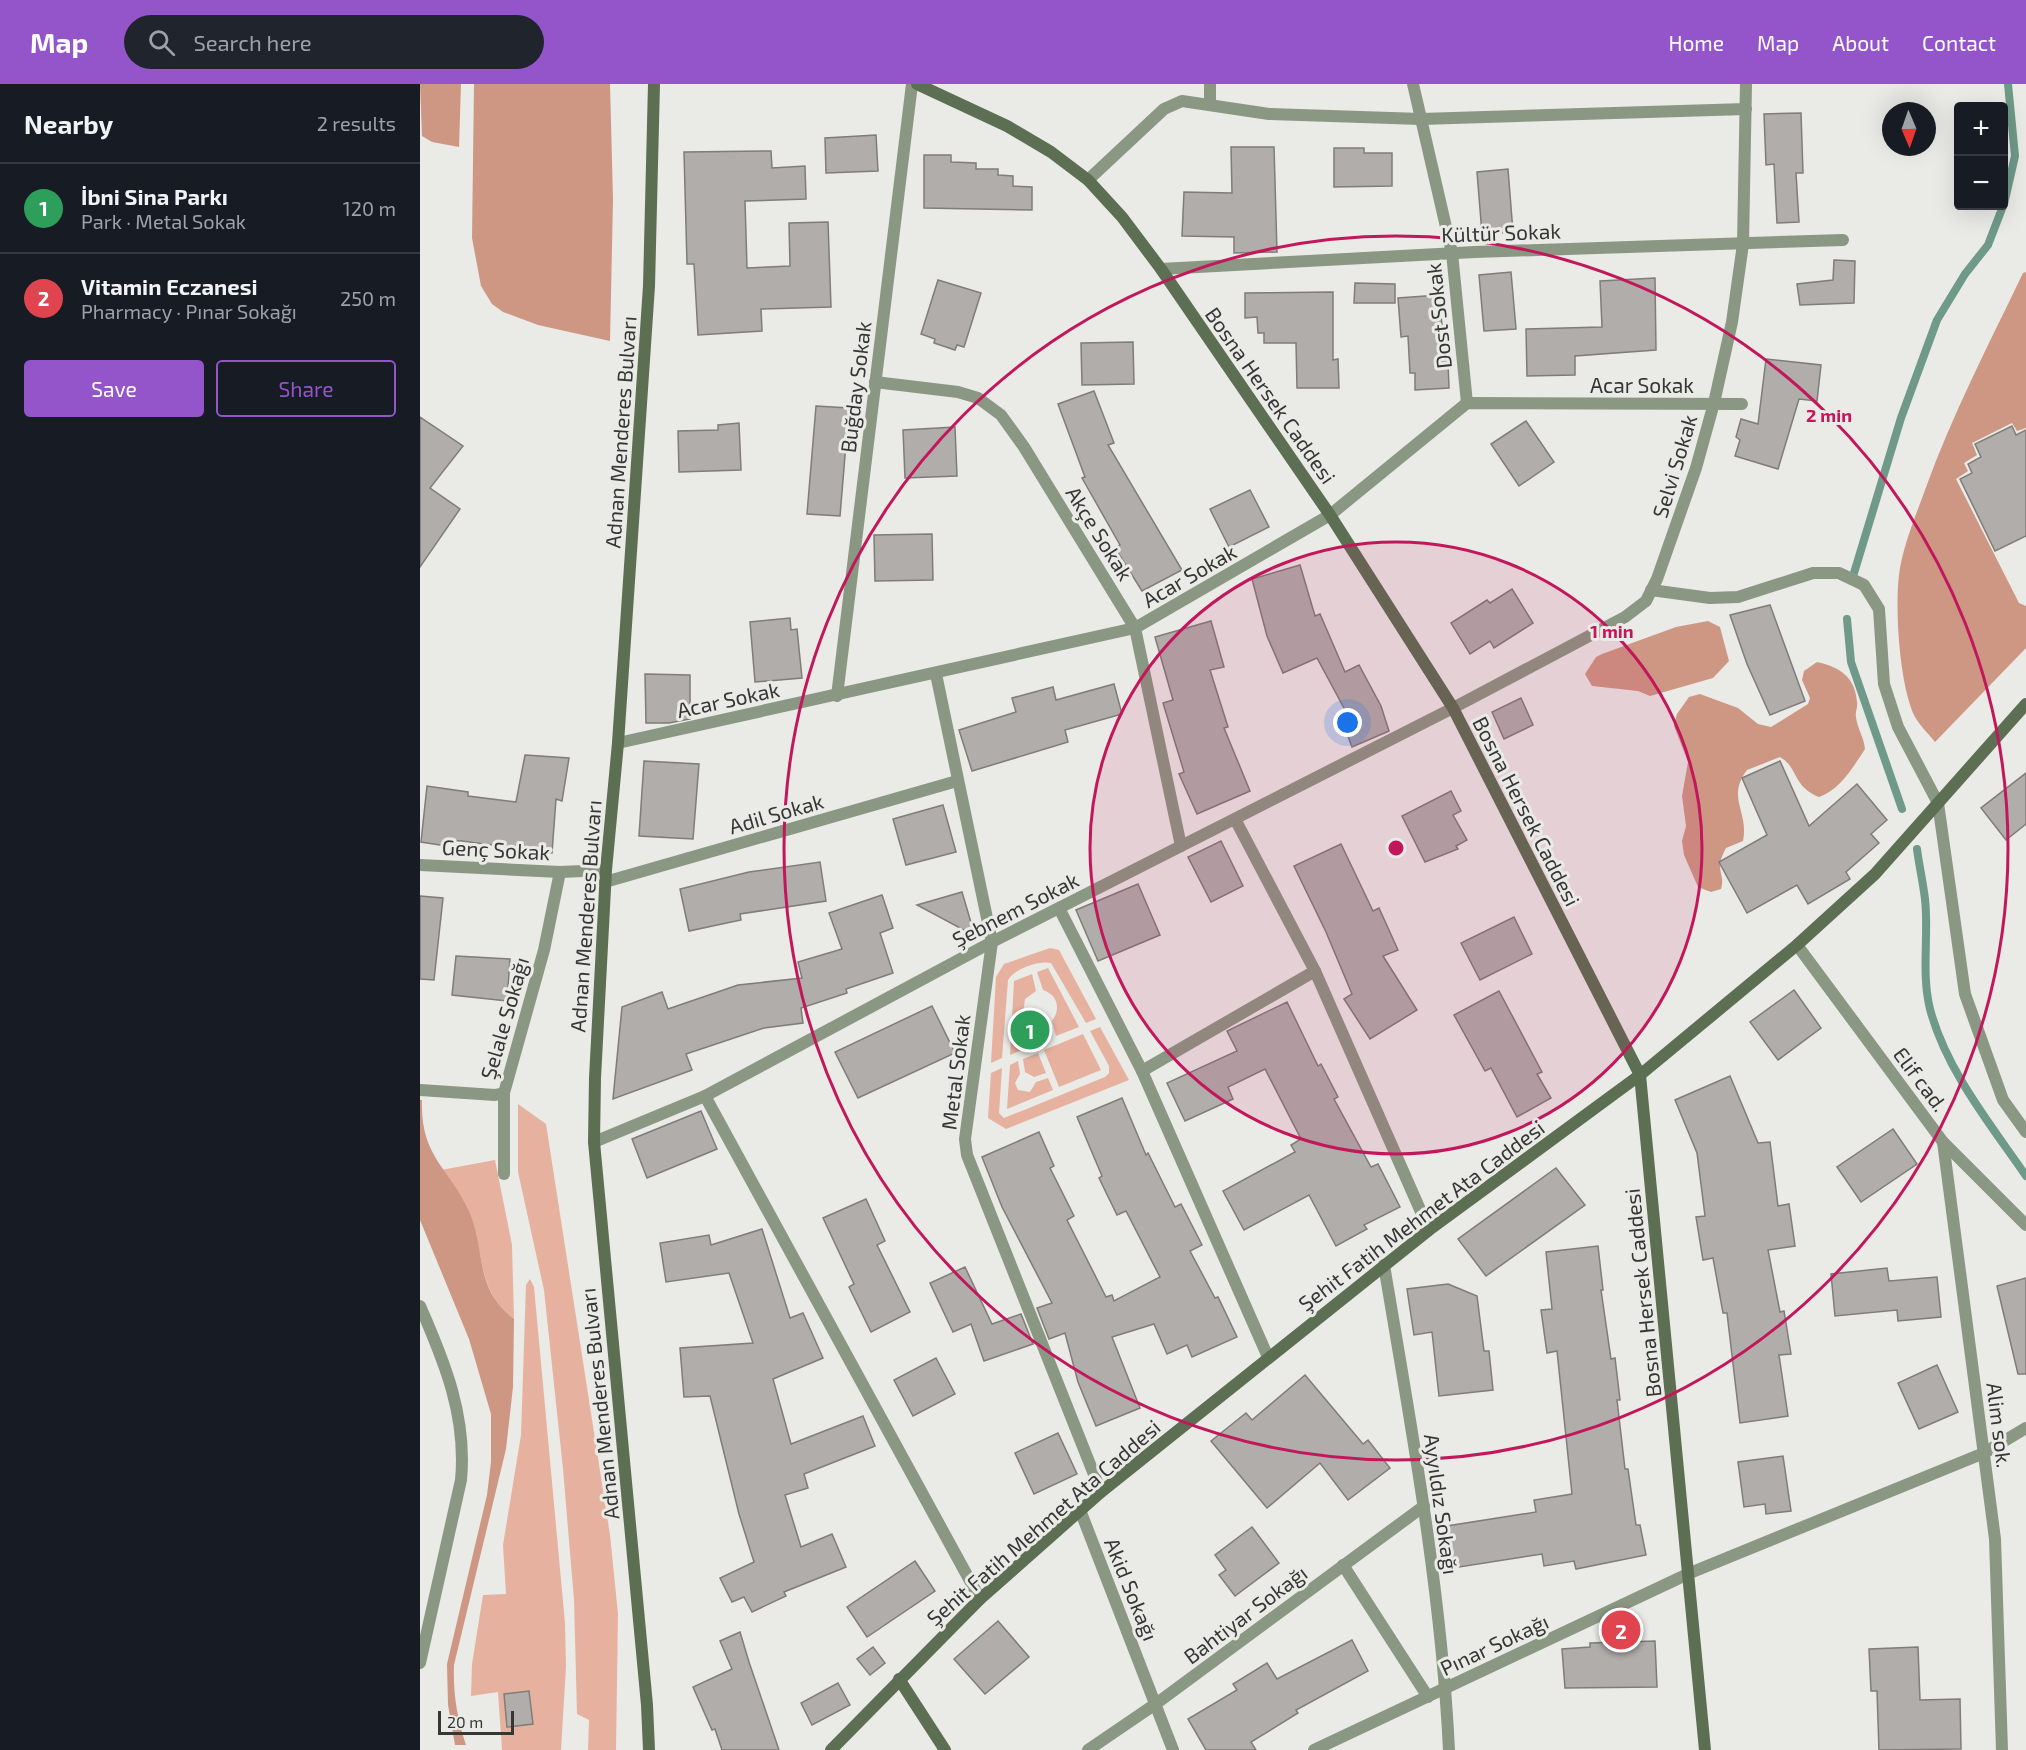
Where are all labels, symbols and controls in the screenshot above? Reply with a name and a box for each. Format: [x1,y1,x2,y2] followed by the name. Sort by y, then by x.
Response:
[124,15,544,69] search box
[30,25,88,59] text: Map
[145,26,178,59] icon: search
[193,29,312,55] text: Search here
[1668,30,1724,55] text: Home
[1757,30,1799,55] text: Map
[1832,30,1889,55] text: About
[1922,30,1996,55] text: Contact
[1882,102,1936,156] north arrow
[1954,102,2008,210] map controls
[1954,102,2008,156] button: +
[24,108,113,139] text: Nearby
[317,111,396,135] text: 2 results
[1954,156,2008,210] button: −
[81,183,228,209] text: İbni Sina Parkı
[39,196,48,220] text: 1
[343,196,396,220] text: 120 m
[81,209,246,233] text: Park · Metal Sokak
[1441,217,1562,247] street label: Kültür Sokak
[1420,262,1456,370] street label: Dost Sokak
[81,273,258,299] text: Vitamin Eczanesi
[38,286,49,310] text: 2
[340,286,396,310] text: 250 m
[81,299,297,323] text: Pharmacy · Pınar Sokağı
[1201,302,1341,488] street label: Bosna Hersek Caddesi
[599,315,641,549] street label: Adnan Menderes Bulvarı
[835,320,875,454] street label: Buğday Sokak
[24,360,204,417] button: Save
[216,360,396,417] button: Share
[1590,372,1694,397] street label: Acar Sokak
[1806,404,1852,426] text: 2 min
[1646,411,1702,521] street label: Selvi Sokak
[1060,481,1139,586] street label: Akçe Sokak
[1138,538,1241,612] street label: Acar Sokak
[1590,620,1634,642] text: 1 min
[674,676,782,722] street label: Acar Sokak
[1333,708,1362,737] your location
[1468,712,1586,910] street label: Bosna Hersek Caddesi
[726,787,827,838] street label: Adil Sokak
[564,799,606,1033] street label: Adnan Menderes Bulvarı
[441,834,551,866] street label: Genç Sokak
[1386,838,1406,858] centre of rings
[948,866,1083,953] street label: Şebnem Sokak
[475,954,535,1083] street label: Şelale Sokağı
[1010,1008,1050,1052] pin: 1
[936,1012,975,1131] street label: Metal Sokak
[1889,1042,1953,1116] street label: Elif cad.
[1293,1114,1550,1317] street label: Şehit Fatih Mehmet Ata Caddesi
[1619,1187,1665,1399] street label: Bosna Hersek Caddesi
[574,1287,624,1521] street label: Adnan Menderes Bulvarı
[1982,1381,2018,1469] street label: Alim sok.
[921,1414,1166,1632] street label: Şehit Fatih Mehmet Ata Caddesi
[1420,1432,1464,1576] street label: Ayyıldız Sokağı
[1100,1534,1164,1644] street label: Akid Sokağı
[1178,1559,1312,1669] street label: Bahtiyar Sokağı
[1436,1608,1552,1680] street label: Pınar Sokağı
[1602,1608,1640,1652] pin: 2
[438,1708,514,1736] scale bar
[447,1712,483,1731] text: 20 m

